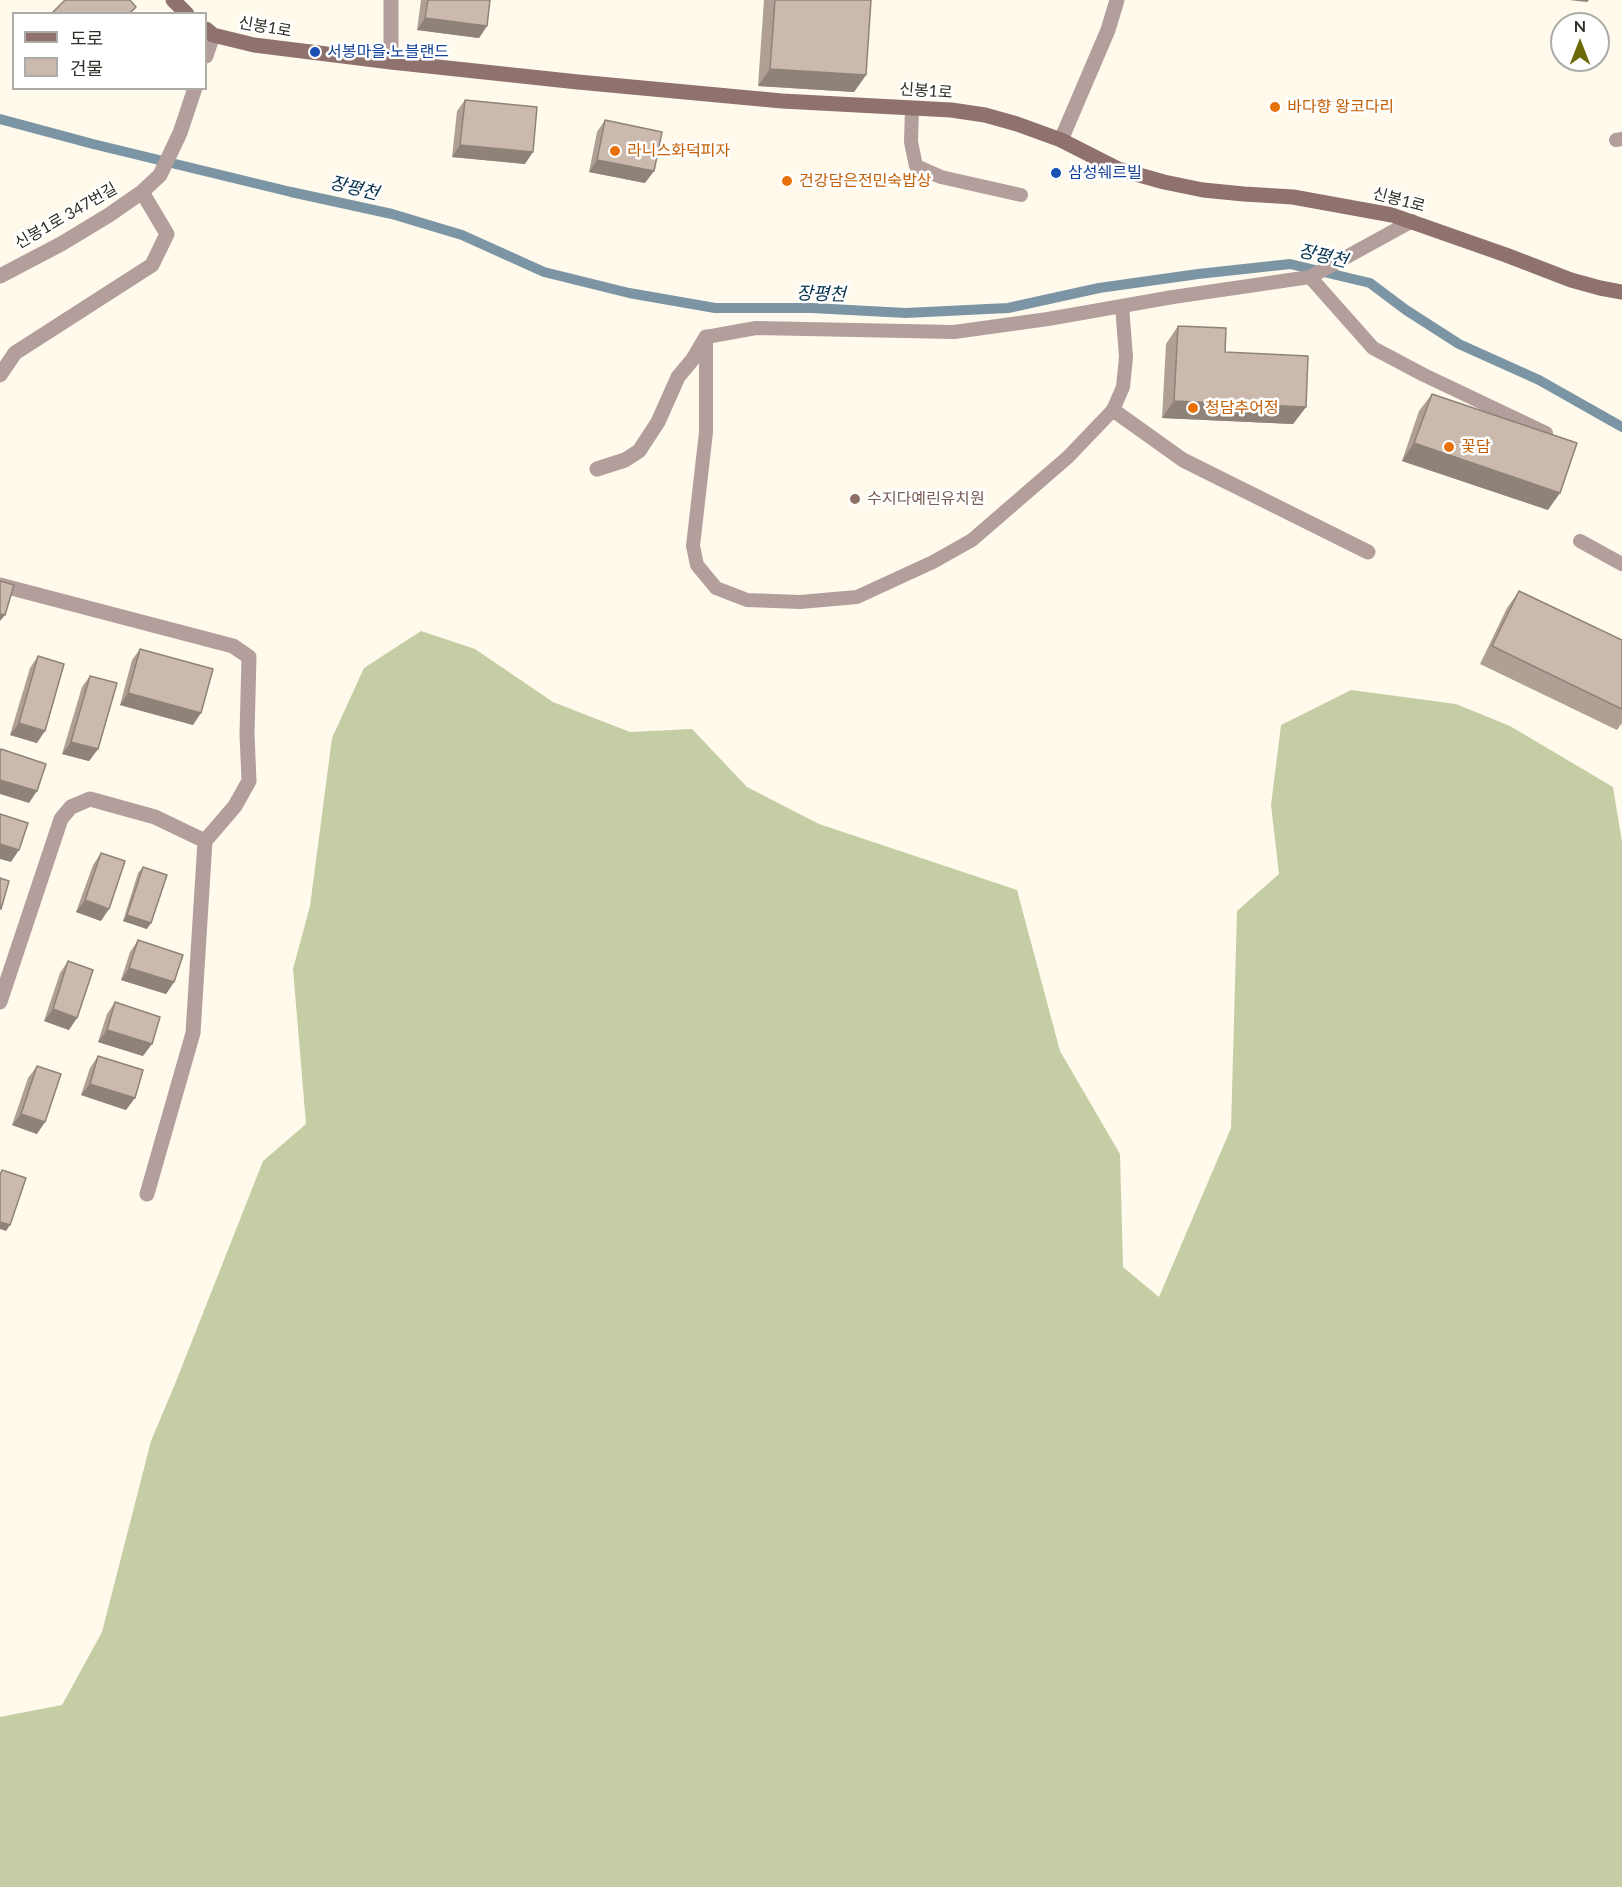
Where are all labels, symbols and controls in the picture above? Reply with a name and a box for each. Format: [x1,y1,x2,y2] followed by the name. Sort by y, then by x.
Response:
[12,12,207,90] legend
[1550,12,1610,72] north arrow
[237,13,293,41] street label: 신봉1로
[1574,16,1586,35] text: N
[70,27,103,49] text: 도로
[327,42,449,62] place label: 서봉마을·노블랜드
[308,45,322,59] marker: 서봉마을·노블랜드
[70,57,103,79] text: 건물
[899,80,953,102] street label: 신봉1로
[1287,97,1394,117] place label: 바다향 왕코다리
[1268,100,1282,114] marker: 바다향 왕코다리
[627,141,730,161] place label: 라니스화덕피자
[608,144,622,158] marker: 라니스화덕피자
[1068,163,1142,183] place label: 삼성쉐르빌
[1049,166,1063,180] marker: 삼성쉐르빌
[799,171,931,191] place label: 건강담은전민숙밥상
[327,172,381,204] water label: 장평천
[780,174,794,188] marker: 건강담은전민숙밥상
[11,179,121,253] street label: 신봉1로 347번길
[1371,184,1427,216] street label: 신봉1로
[1296,240,1350,272] water label: 장평천
[796,282,846,306] water label: 장평천
[1205,398,1279,418] place label: 청담추어정
[1186,401,1200,415] marker: 청담추어정
[1461,437,1490,457] place label: 꽃담
[1442,440,1456,454] marker: 꽃담
[867,489,985,509] place label: 수지다예린유치원
[848,492,862,506] marker: 수지다예린유치원

